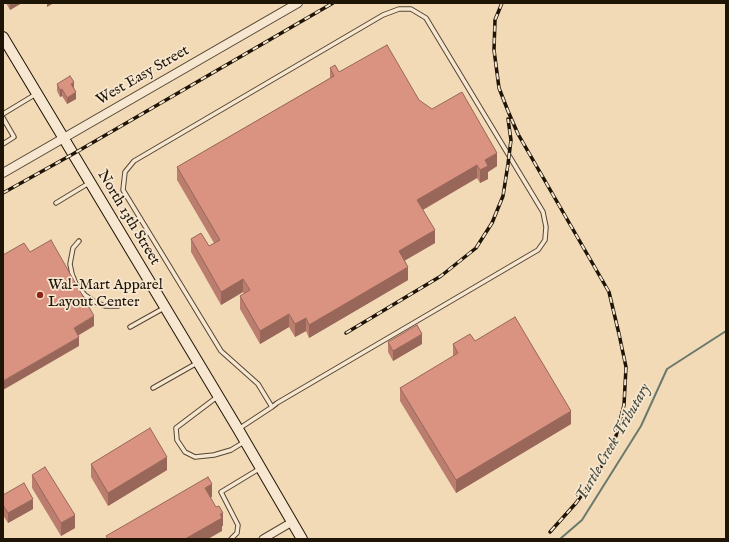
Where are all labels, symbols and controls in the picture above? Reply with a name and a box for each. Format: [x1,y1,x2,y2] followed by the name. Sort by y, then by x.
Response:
[93,42,193,110] street label: West Easy Street
[93,167,163,269] street label: North 13th Street
[48,277,163,312] place label: Wal-Mart Apparel Layout Center
[35,290,45,300] marker: Wal-Mart Apparel Layout Center
[572,381,656,505] water label: Turtle Creek Tributary

